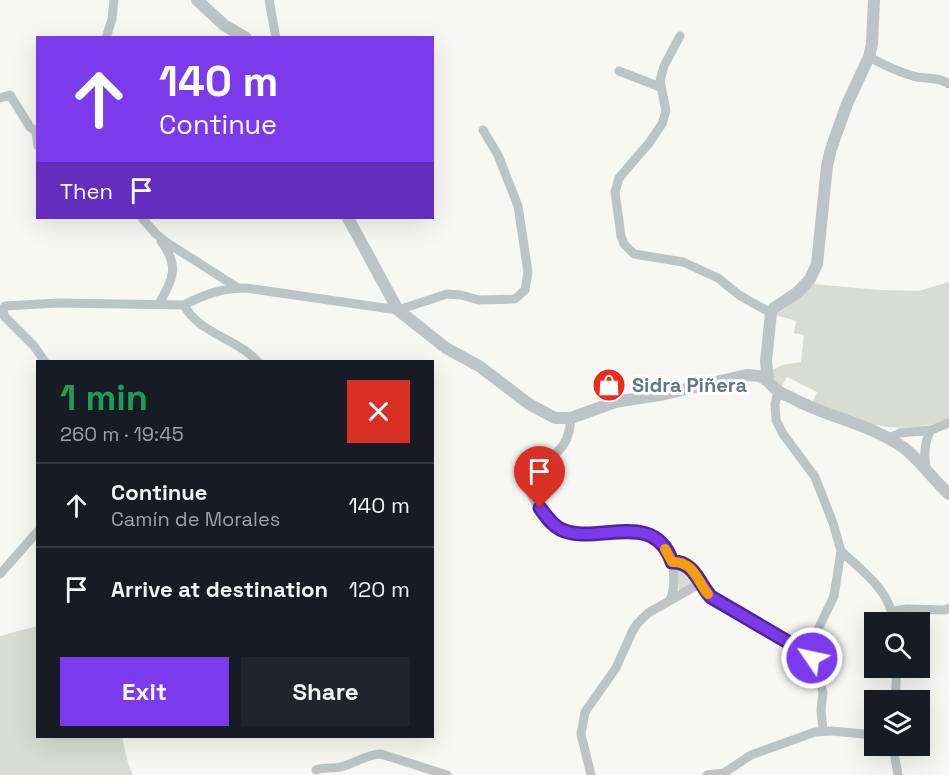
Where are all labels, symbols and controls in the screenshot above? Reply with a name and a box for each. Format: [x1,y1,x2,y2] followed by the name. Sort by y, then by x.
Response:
[159,55,278,108] text: 140 m
[60,60,138,138] icon: ahead
[159,107,277,142] text: Continue
[125,174,158,207] icon: arrive
[60,177,113,205] text: Then
[591,367,627,403] shop icon: Sidra Piñera
[632,372,747,398] place label: Sidra Piñera
[60,375,148,421] text: 1 min
[347,380,410,443] button: close
[60,421,184,447] text: 260 m · 19:45
[514,446,565,508] pin
[523,455,556,488] icon: arrive
[111,478,207,506] text: Continue
[60,489,93,522] icon: ahead
[348,491,410,519] text: 140 m
[111,506,280,532] text: Camín de Morales
[60,573,93,606] icon: arrive
[111,575,328,603] text: Arrive at destination
[349,575,410,603] text: 120 m
[864,612,930,756] map controls
[864,612,930,678] button: search
[780,626,844,690] position arrow
[60,657,229,726] button: Exit
[241,657,410,726] button: Share
[864,690,930,756] button: layers

